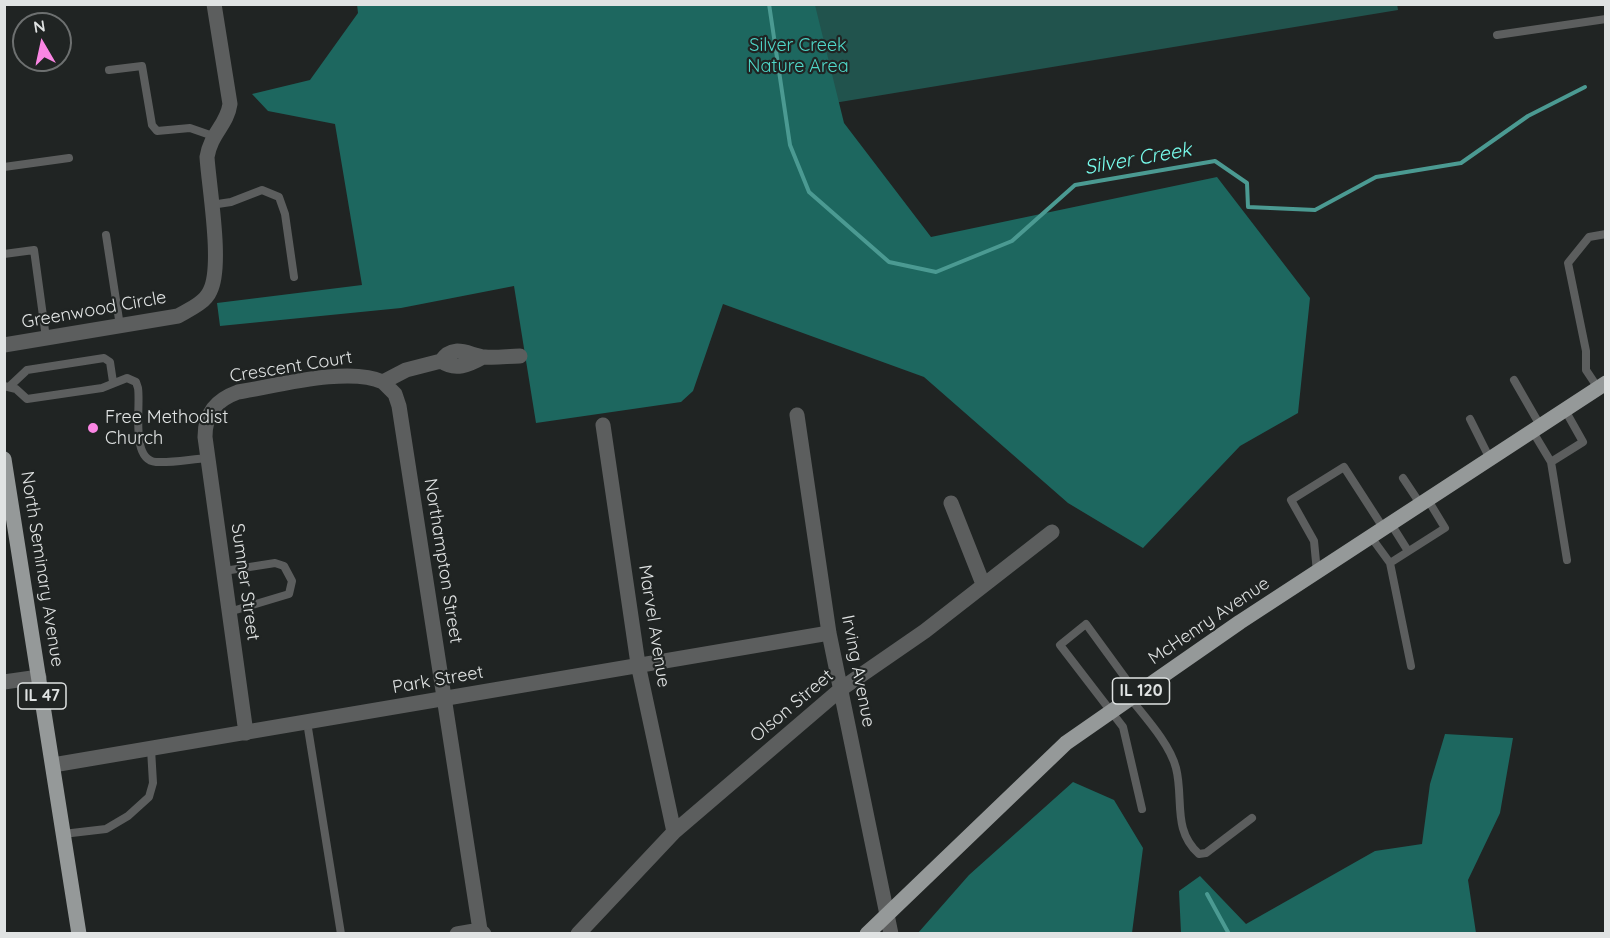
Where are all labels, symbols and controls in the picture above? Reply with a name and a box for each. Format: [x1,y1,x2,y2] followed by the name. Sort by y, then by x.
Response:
[12,12,72,72] north arrow
[32,15,47,37] text: N
[747,35,849,78] park label: Silver Creek Nature Area
[1083,138,1193,180] water label: Silver Creek
[20,287,168,333] street label: Greenwood Circle
[228,347,354,387] street label: Crescent Court
[105,407,228,450] place label: Free Methodist Church
[86,421,100,435] marker: Free Methodist Church
[16,470,68,668] street label: North Seminary Avenue
[419,477,467,645] street label: Northampton Street
[226,522,264,642] street label: Sumner Street
[634,563,674,689] street label: Marvel Avenue
[1144,573,1274,669] street label: McHenry Avenue
[837,613,879,729] street label: Irving Avenue
[391,661,485,699] street label: Park Street
[746,665,838,747] street label: Olson Street
[1112,678,1170,704] road number: IL 120
[18,683,66,709] road number: IL 47

